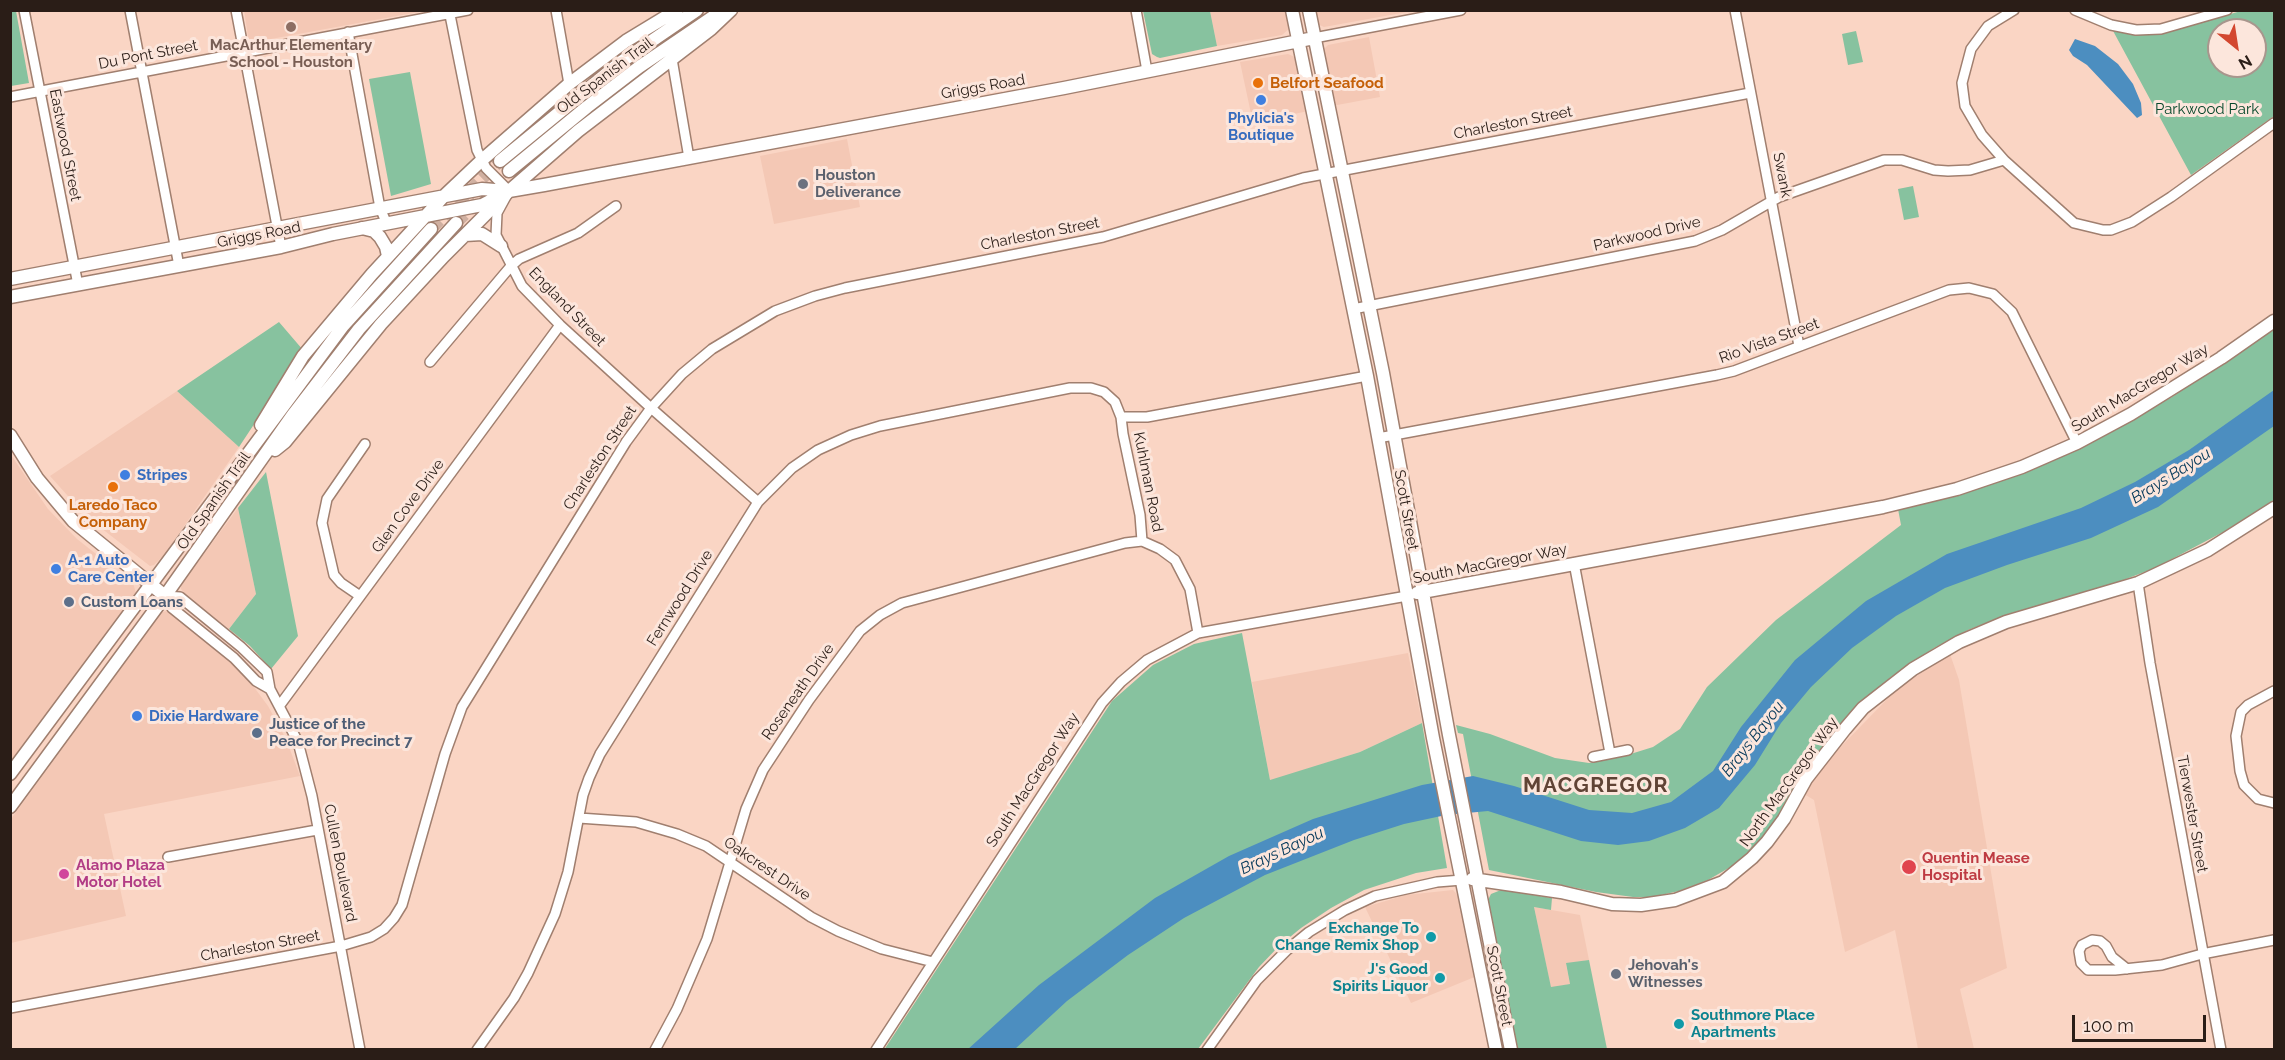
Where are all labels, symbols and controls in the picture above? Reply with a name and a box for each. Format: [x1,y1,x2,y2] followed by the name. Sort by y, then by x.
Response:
[2207,18,2267,78] north arrow
[284,20,298,34] marker: MacArthur Elementary School - Houston
[553,34,657,118] street label: Old Spanish Trail
[210,36,372,71] place label: MacArthur Elementary School - Houston
[97,37,199,73] street label: Du Pont Street
[2235,51,2255,74] text: N
[940,71,1026,103] street label: Griggs Road
[1270,74,1384,92] place label: Belfort Seafood
[1251,76,1265,90] marker: Belfort Seafood
[45,87,85,203] street label: Eastwood Street
[1254,93,1268,107] marker: Phylicia's Boutique
[2155,100,2259,118] park label: Parkwood Park
[1452,103,1574,143] street label: Charleston Street
[1228,109,1294,144] place label: Phylicia's Boutique
[1769,151,1795,199] street label: Swank
[815,166,901,201] place label: Houston Deliverance
[796,177,810,191] marker: Houston Deliverance
[1592,213,1702,255] street label: Parkwood Drive
[979,214,1101,254] street label: Charleston Street
[216,218,302,252] street label: Griggs Road
[525,264,609,350] street label: England Street
[1717,315,1821,367] street label: Rio Vista Street
[2068,340,2212,436] street label: South MacGregor Way
[560,403,640,513] street label: Charleston Street
[1129,430,1167,534] street label: Kuhlman Road
[2128,444,2214,508] water label: Brays Bayou
[174,449,254,553] street label: Old Spanish Trail
[368,456,448,556] street label: Glen Cove Drive
[137,466,187,484] place label: Stripes
[118,468,132,482] marker: Stripes
[1390,468,1422,552] street label: Scott Street
[106,480,120,494] marker: Laredo Taco Company
[69,496,157,531] place label: Laredo Taco Company
[1411,540,1569,588] street label: South MacGregor Way
[643,547,717,649] street label: Fernwood Drive
[68,551,154,586] place label: A-1 Auto Care Center
[49,562,63,576] marker: A-1 Auto Care Center
[81,593,183,611] place label: Custom Loans
[62,595,76,609] marker: Custom Loans
[758,640,838,744] street label: Roseneath Drive
[1718,698,1788,780] water label: Brays Bayou
[149,707,259,725] place label: Dixie Hardware
[130,709,144,723] marker: Dixie Hardware
[983,709,1083,851] street label: South MacGregor Way
[1736,714,1842,850] street label: North MacGregor Way
[269,715,412,750] place label: Justice of the Peace for Precinct 7
[250,726,264,740] marker: Justice of the Peace for Precinct 7
[2173,754,2211,874] street label: Tierwester Street
[1523,773,1669,799] district label: MACGREGOR
[320,803,360,923] street label: Cullen Boulevard
[1237,823,1327,879] water label: Brays Bayou
[720,833,814,905] street label: Oakcrest Drive
[1922,849,2030,884] place label: Quentin Mease Hospital
[76,856,165,891] place label: Alamo Plaza Motor Hotel
[1900,858,1918,876] marker: Quentin Mease Hospital
[57,867,71,881] marker: Alamo Plaza Motor Hotel
[1275,919,1419,954] place label: Exchange To Change Remix Shop
[199,927,321,965] street label: Charleston Street
[1424,930,1438,944] marker: Exchange To Change Remix Shop
[1482,944,1516,1028] street label: Scott Street
[1628,956,1703,991] place label: Jehovah's Witnesses
[1333,960,1428,995] place label: J's Good Spirits Liquor
[1609,967,1623,981] marker: Jehovah's Witnesses
[1433,971,1447,985] marker: J's Good Spirits Liquor
[2075,1003,2208,1041] scale bar
[1691,1006,1815,1041] place label: Southmore Place Apartments
[2083,1015,2134,1036] text: 100 m
[1672,1017,1686,1031] marker: Southmore Place Apartments

